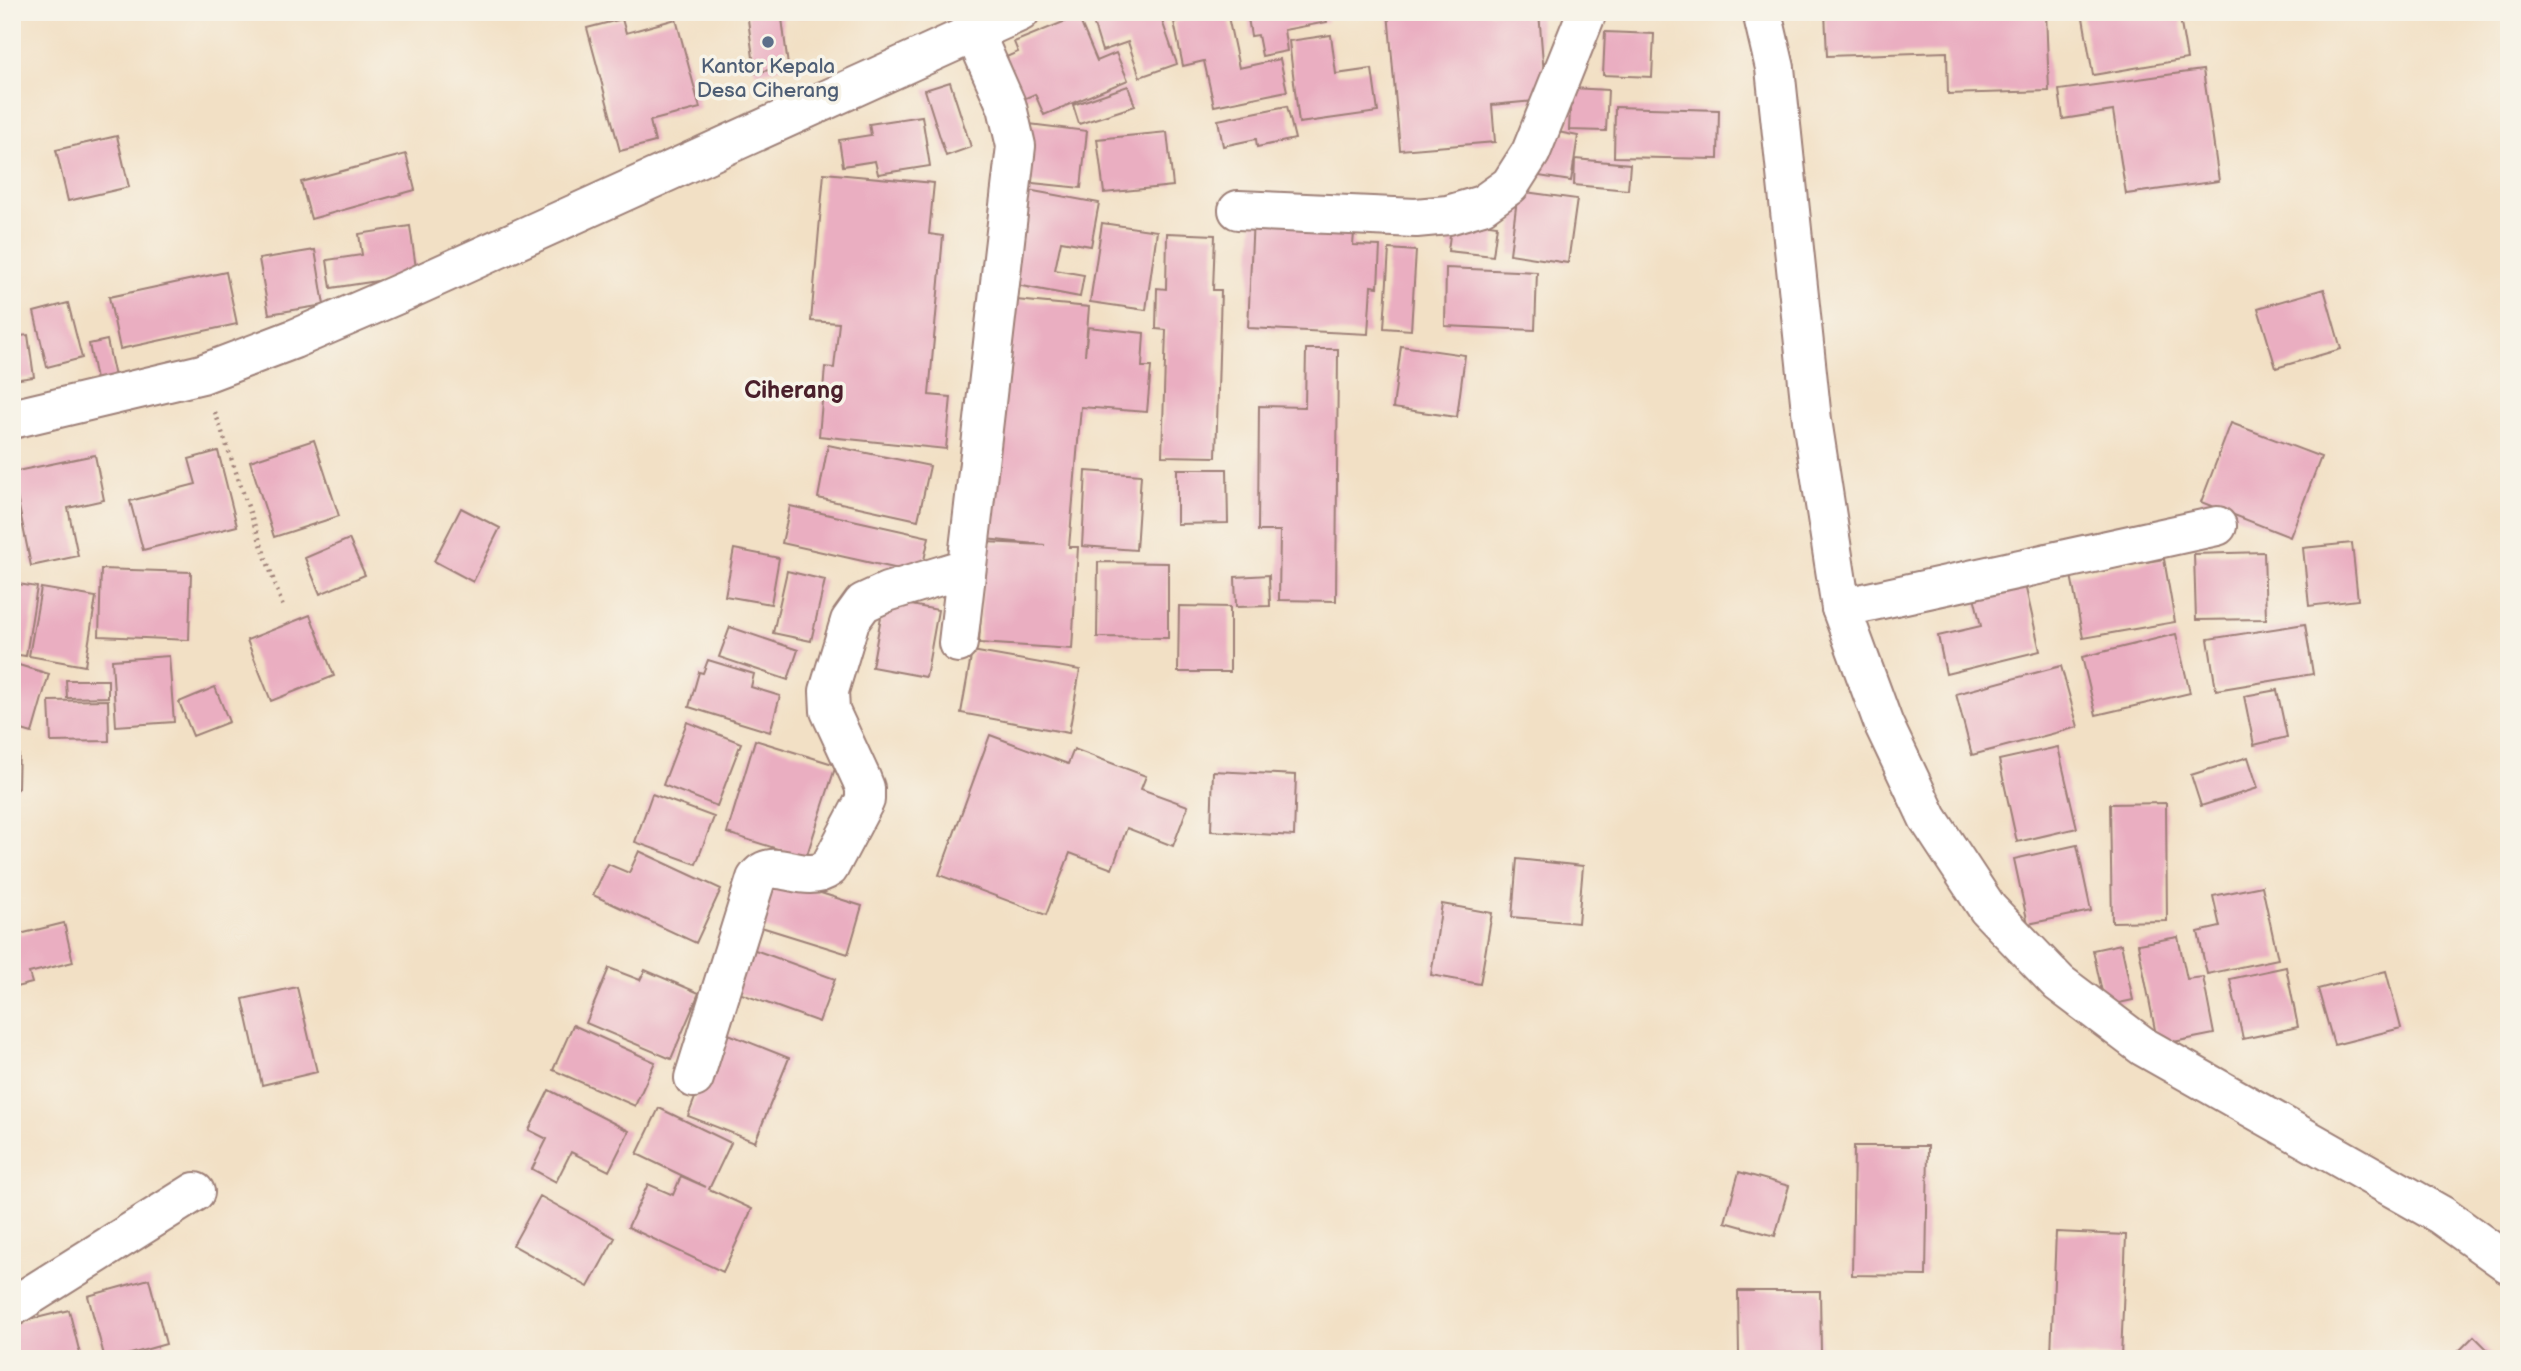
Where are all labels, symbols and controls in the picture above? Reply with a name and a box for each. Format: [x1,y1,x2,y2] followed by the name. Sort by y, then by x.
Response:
[760,34,776,50] marker: Kantor Kepala Desa Ciherang
[697,54,839,103] place label: Kantor Kepala Desa Ciherang
[744,376,844,405] district label: Ciherang

